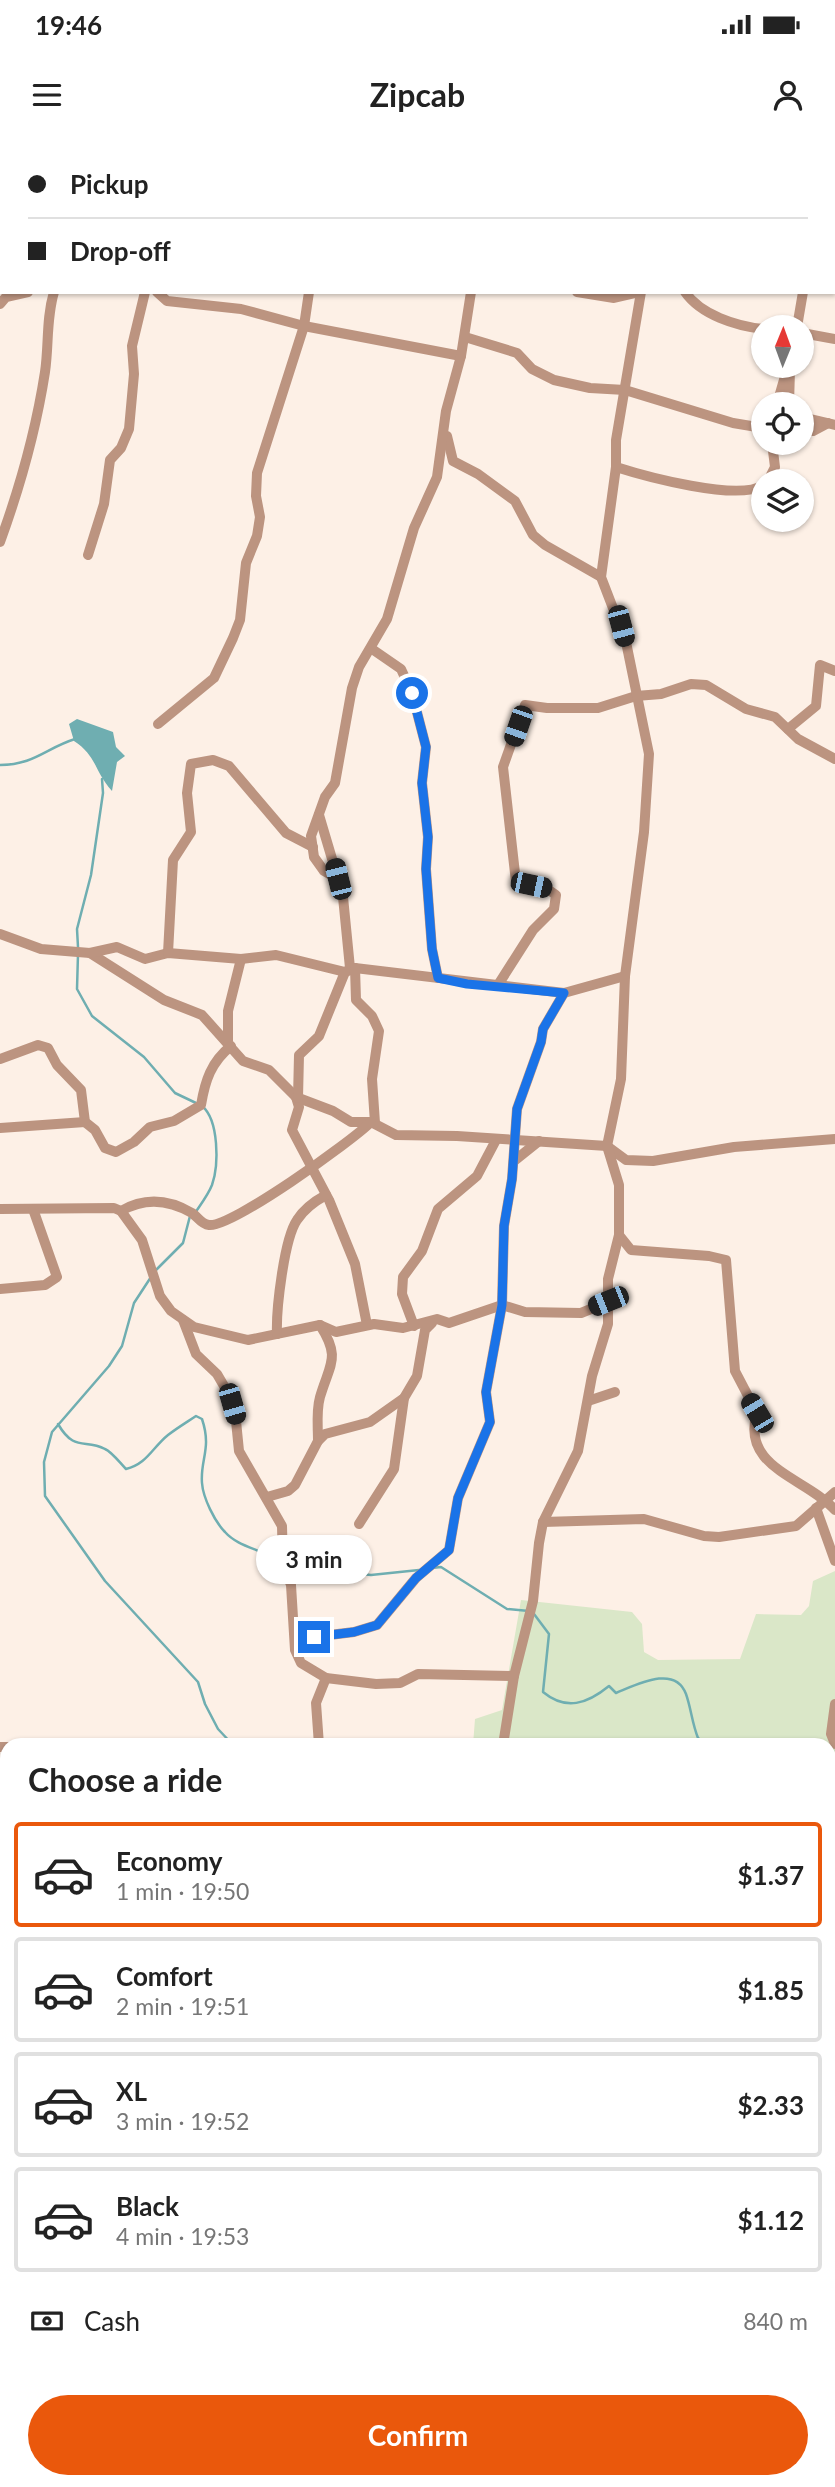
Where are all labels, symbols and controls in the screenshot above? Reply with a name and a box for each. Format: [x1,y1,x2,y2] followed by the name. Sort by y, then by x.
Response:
[35,9,102,41] text: 19:46
[370,75,465,114] text: Zipcab
[28,76,66,114] icon: menu
[769,76,807,114] icon: person
[70,168,149,200] text: Pickup
[70,235,171,267] text: Drop-off
[751,315,814,378] north arrow
[751,315,814,532] map controls
[751,392,814,455] button: locate
[751,469,814,532] button: layers
[606,603,637,649] car
[396,677,428,709] route start
[502,703,535,749] car
[323,856,354,902] car
[509,870,554,900] car
[585,1283,632,1319] car
[217,1381,248,1427] car
[738,1390,777,1436] car
[256,1536,372,1584] callout: 3 min
[285,1545,343,1573] text: 3 min
[298,1621,330,1653] route end
[28,1760,222,1799] text: Choose a ride
[32,1843,95,1906] icon: car
[116,1845,222,1877] text: Economy
[738,1859,804,1891] text: $1.37
[116,1877,249,1905] text: 1 min · 19:50
[32,1958,95,2021] icon: car
[116,1960,213,1992] text: Comfort
[738,1974,804,2006] text: $1.85
[116,1992,249,2020] text: 2 min · 19:51
[32,2073,95,2136] icon: car
[116,2075,147,2107] text: XL
[738,2089,804,2121] text: $2.33
[116,2107,249,2135] text: 3 min · 19:52
[32,2188,95,2251] icon: car
[116,2190,179,2222] text: Black
[738,2204,804,2236] text: $1.12
[116,2222,249,2250] text: 4 min · 19:53
[28,2302,66,2340] icon: cash
[84,2305,140,2337] text: Cash
[743,2307,808,2335] text: 840 m
[28,2395,808,2475] button: Confirm

